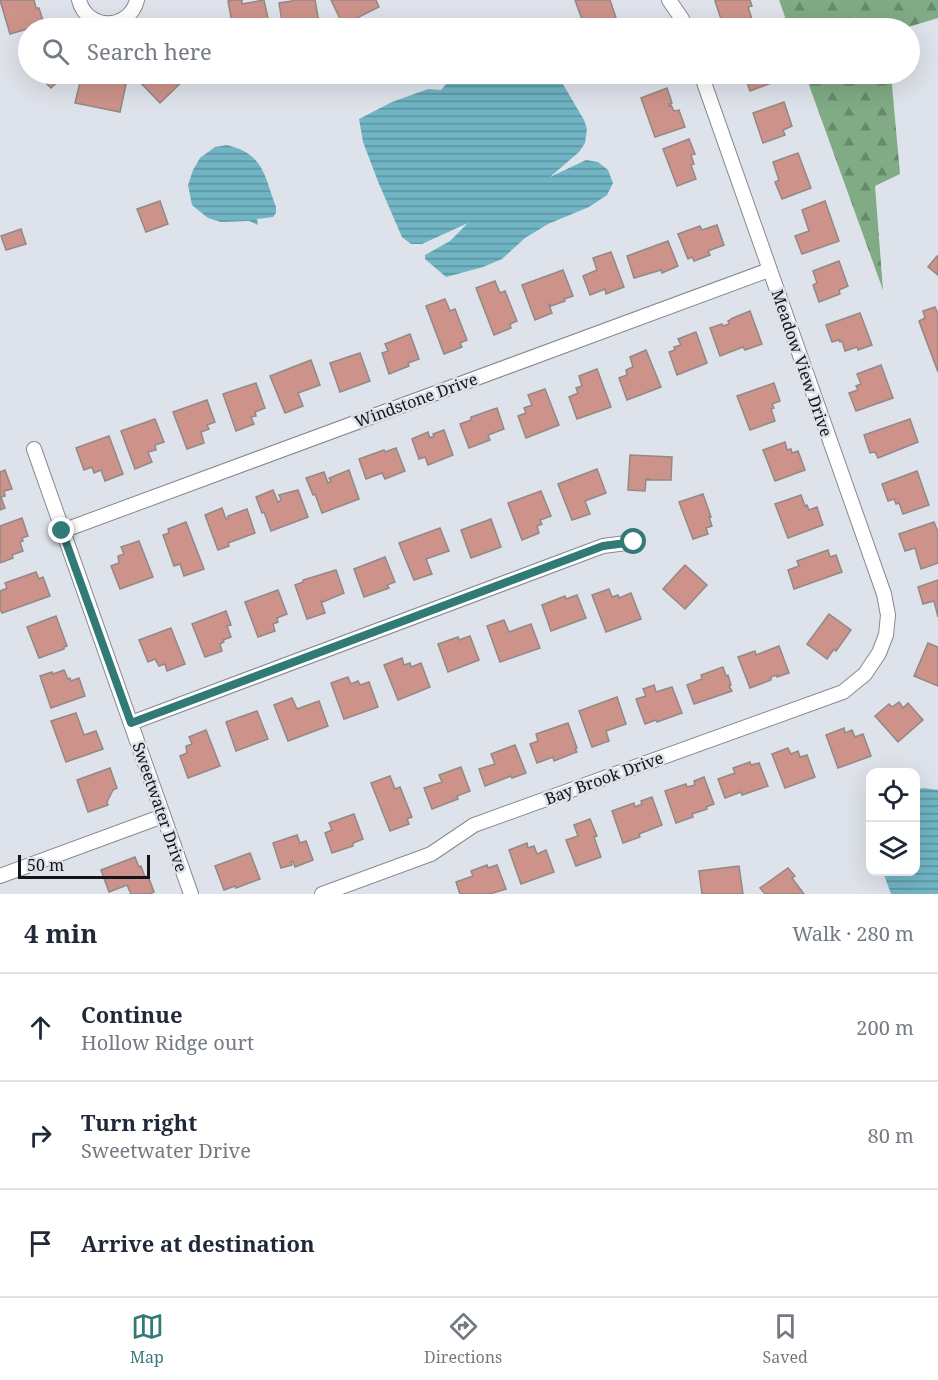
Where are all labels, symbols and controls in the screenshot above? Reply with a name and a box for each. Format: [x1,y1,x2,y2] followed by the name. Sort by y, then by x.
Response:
[18,18,920,84] search box
[39,35,72,68] icon: search
[87,36,212,66] text: Search here
[767,287,837,439] street label: Meadow View Drive
[352,368,480,432] street label: Windstone Drive
[48,517,74,543] route end
[620,528,646,554] route start
[127,739,193,875] street label: Sweetwater Drive
[542,746,666,810] street label: Bay Brook Drive
[866,768,920,876] map controls
[866,768,920,822] button: locate
[866,822,920,876] button: layers
[18,852,150,880] scale bar
[27,854,64,876] text: 50 m
[24,915,98,951] text: 4 min
[792,920,914,947] text: Walk · 280 m
[81,999,183,1029] text: Continue
[24,1011,57,1044] icon: ahead
[856,1014,914,1041] text: 200 m
[81,1029,254,1056] text: Hollow Ridge ourt
[81,1107,197,1137] text: Turn right
[24,1119,57,1152] icon: right
[868,1122,914,1149] text: 80 m
[81,1137,251,1164] text: Sweetwater Drive
[24,1227,57,1260] icon: arrive
[81,1228,315,1258] text: Arrive at destination
[130,1310,164,1368] tab: Map
[424,1310,502,1368] tab: Directions
[763,1310,808,1368] tab: Saved

